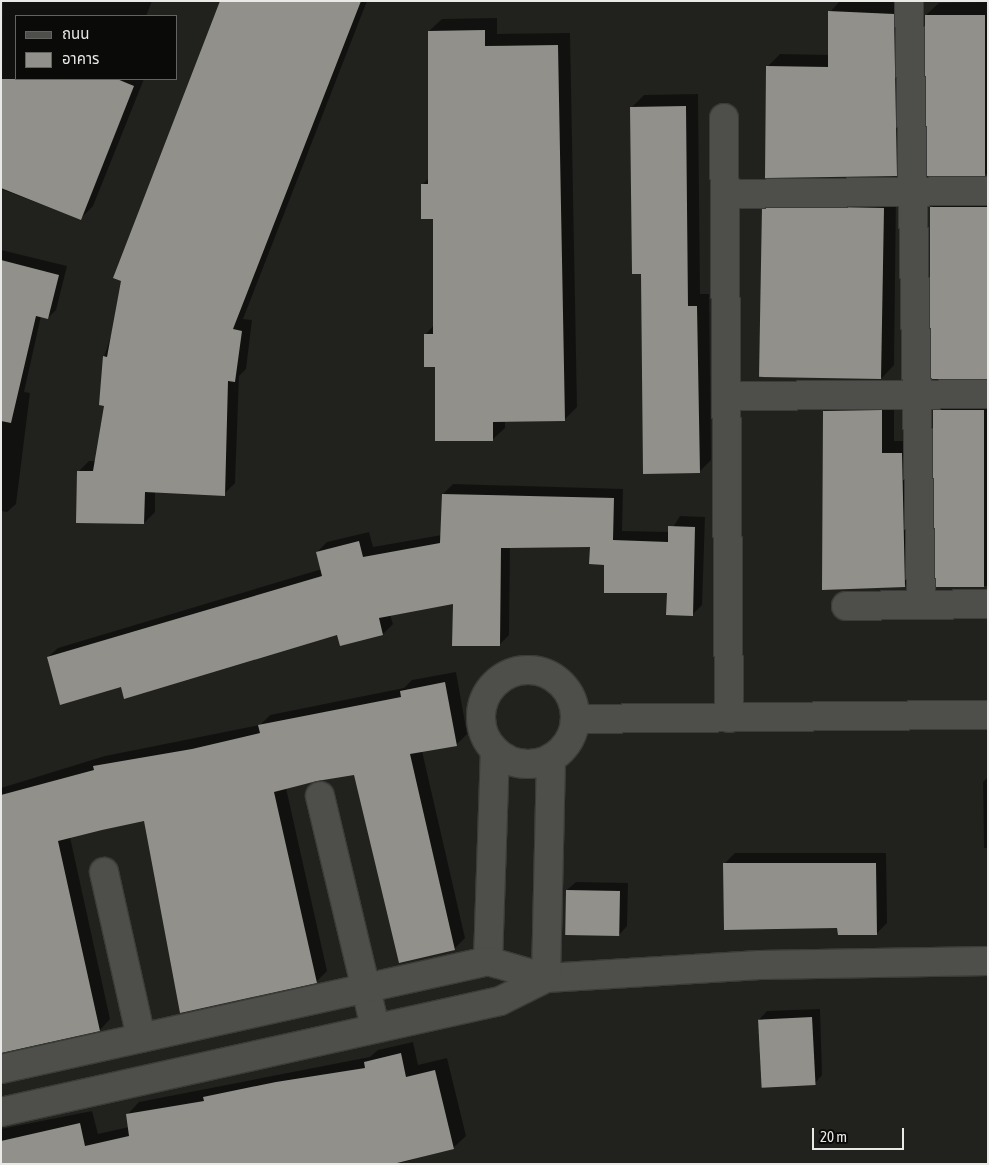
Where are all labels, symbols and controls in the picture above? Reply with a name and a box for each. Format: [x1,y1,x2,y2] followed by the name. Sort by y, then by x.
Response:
[15,15,178,80] legend
[62,25,89,42] text: ถนน
[62,50,99,67] text: อาคาร
[814,1118,906,1150] scale bar
[820,1128,847,1145] text: 20 m

